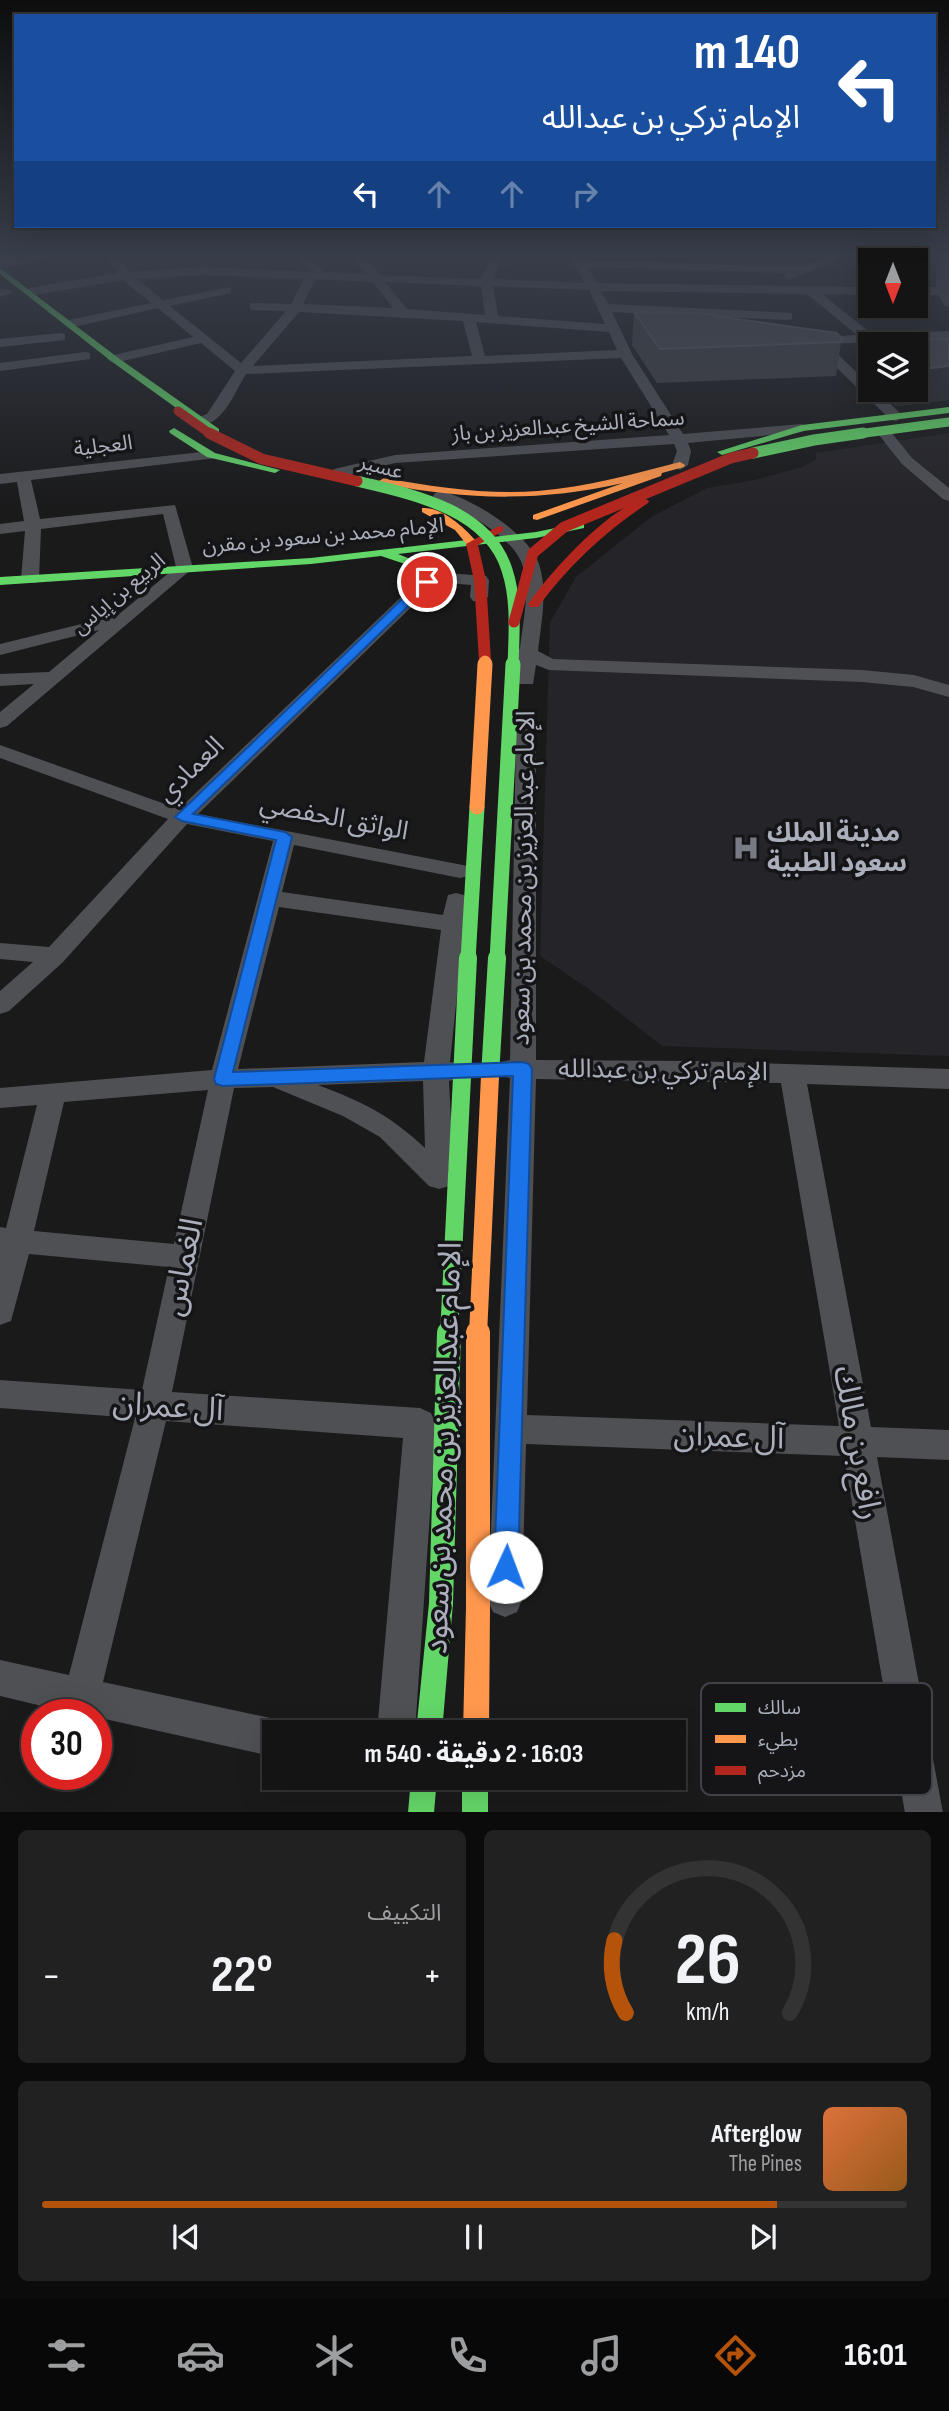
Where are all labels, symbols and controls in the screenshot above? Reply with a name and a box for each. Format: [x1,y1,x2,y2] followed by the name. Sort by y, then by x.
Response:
[694,24,800,83] text: 140 m
[824,42,915,133] icon: left
[542,99,800,138] text: الإمام تركي بن عبدالله
[347,175,385,213] icon: left
[420,175,458,213] icon: ahead
[493,175,531,213] icon: ahead
[566,175,604,213] icon: right
[858,248,928,318] north arrow
[858,248,928,402] map controls
[858,332,928,402] button: layers
[450,405,685,449] street label: سماحة الشيخ عبدالعزيز بن باز
[72,430,134,462] street label: العجلية
[355,449,406,485] street label: عسير
[201,513,445,562] street label: الإمام محمد بن سعود بن مقرن
[68,548,172,641] street label: الربيع بن إياس
[397,552,457,612] pin
[408,563,446,601] icon: arrive
[506,710,545,1046] street label: الإمام عبدالعزيز بن محمد بن سعود
[151,731,233,812] street label: العمادي
[257,788,411,851] street label: الواثق الحفصي
[767,818,907,879] place label: مدينة الملك سعود الطبية
[731,833,761,863] hospital icon: مدينة الملك سعود الطبية
[558,1054,768,1091] street label: الإمام تركي بن عبدالله
[154,1214,212,1320] street label: الغماس
[417,1241,474,1655] street label: الإمام عبدالعزيز بن محمد بن سعود
[821,1363,890,1524] street label: رافع بن مالك
[111,1384,226,1430] street label: آل عمران
[673,1416,787,1458] street label: آل عمران
[469,1530,543,1604] position arrow
[701,1683,932,1795] legend
[758,1697,801,1720] text: سالك
[21,1699,112,1790] speed limit sign: 30
[758,1729,798,1754] text: بطيء
[364,1739,584,1770] text: 16:03 · 2 دقيقة · 540 m
[758,1760,806,1785] text: مزدحم
[367,1899,442,1927] text: التكييف
[674,1917,740,2005] text: 26
[211,1944,273,2007] text: 22°
[42,1954,61,1999] text: −
[423,1954,441,1999] text: +
[686,1996,729,2027] text: km/h
[711,2119,802,2150] text: Afterglow
[729,2150,802,2178] text: The Pines
[167,2218,205,2256] icon: previous
[455,2218,493,2256] icon: pause
[744,2218,782,2256] icon: next
[42,2331,91,2380] icon: filters
[176,2331,225,2380] icon: car
[310,2331,359,2380] icon: climate
[443,2331,492,2380] icon: phone
[577,2331,626,2380] icon: music
[711,2331,760,2380] icon: directions
[844,2336,907,2375] text: 16:01

